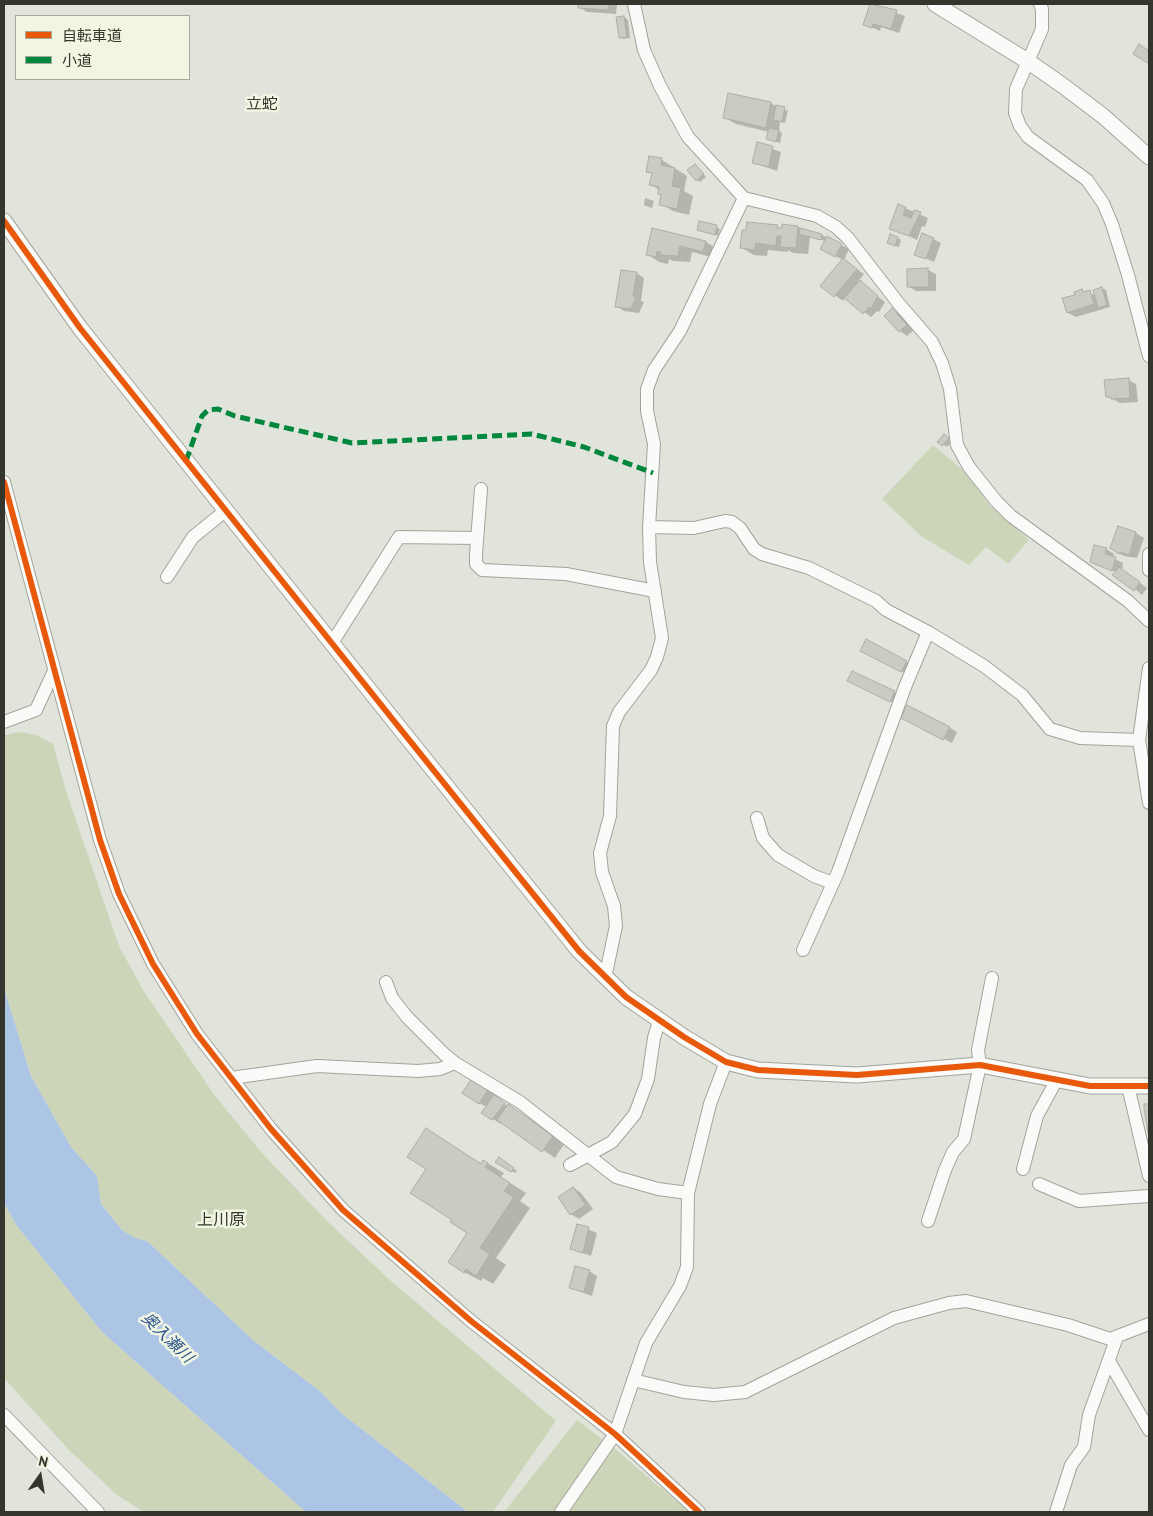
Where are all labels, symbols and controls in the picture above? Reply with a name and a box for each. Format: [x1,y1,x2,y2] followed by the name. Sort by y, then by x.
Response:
[15,15,190,80] legend
[62,26,122,45] text: 自転車道
[62,51,92,70] text: 小道
[246,94,278,114] district label: 立蛇
[197,1210,245,1230] district label: 上川原
[137,1309,197,1367] water label: 奥入瀬川
[15,1451,65,1501] north arrow
[37,1452,50,1471] text: N

